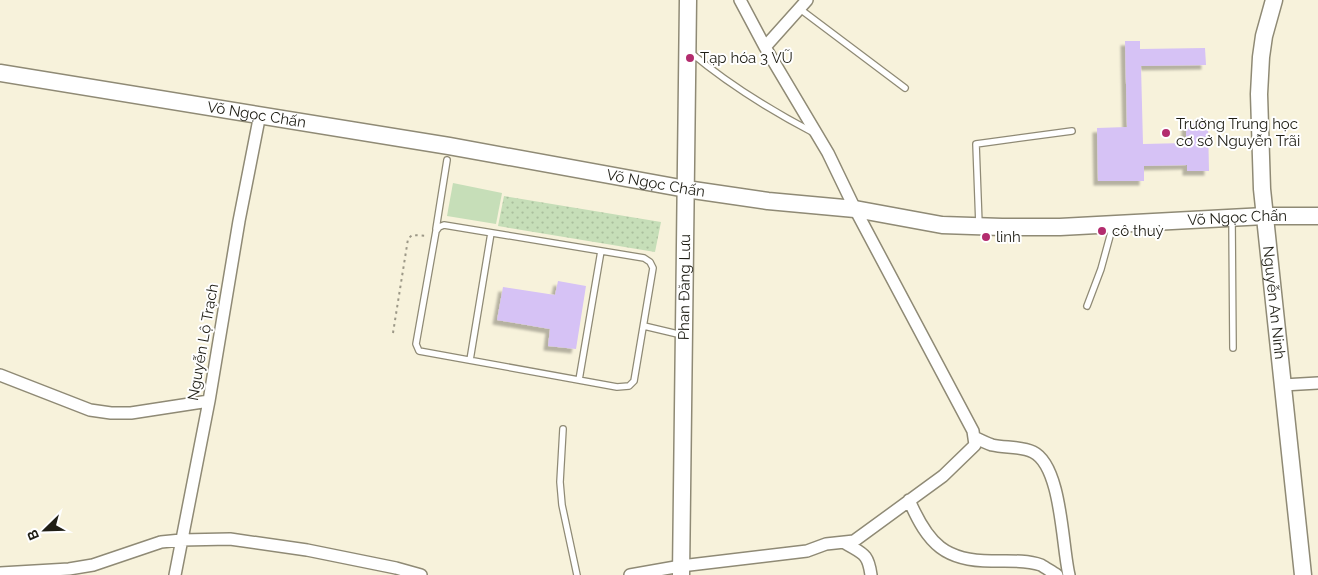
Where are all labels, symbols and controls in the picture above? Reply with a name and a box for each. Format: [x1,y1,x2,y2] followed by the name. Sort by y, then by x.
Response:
[700,49,793,67] place label: Tạp hóa 3 VŨ
[684,52,696,64] marker: Tạp hóa 3 VŨ
[206,98,307,132] street label: Võ Ngọc Chấn
[1176,115,1300,150] place label: Trường Trung học cơ sở Nguyễn Trãi
[1160,127,1172,139] marker: Trường Trung học cơ sở Nguyễn Trãi
[605,166,706,201] street label: Võ Ngọc Chấn
[1187,207,1287,229] street label: Võ Ngọc Chấn
[1112,222,1164,240] place label: cô thuỳ
[1096,225,1108,237] marker: cô thuỳ
[996,228,1021,246] place label: linh
[980,231,992,243] marker: linh
[675,234,694,340] street label: Phan Đăng Lưu
[1259,245,1289,360] street label: Nguyễn An Ninh
[184,282,222,402] street label: Nguyễn Lộ Trạch
[20,505,70,555] north arrow
[24,527,42,543] text: B

